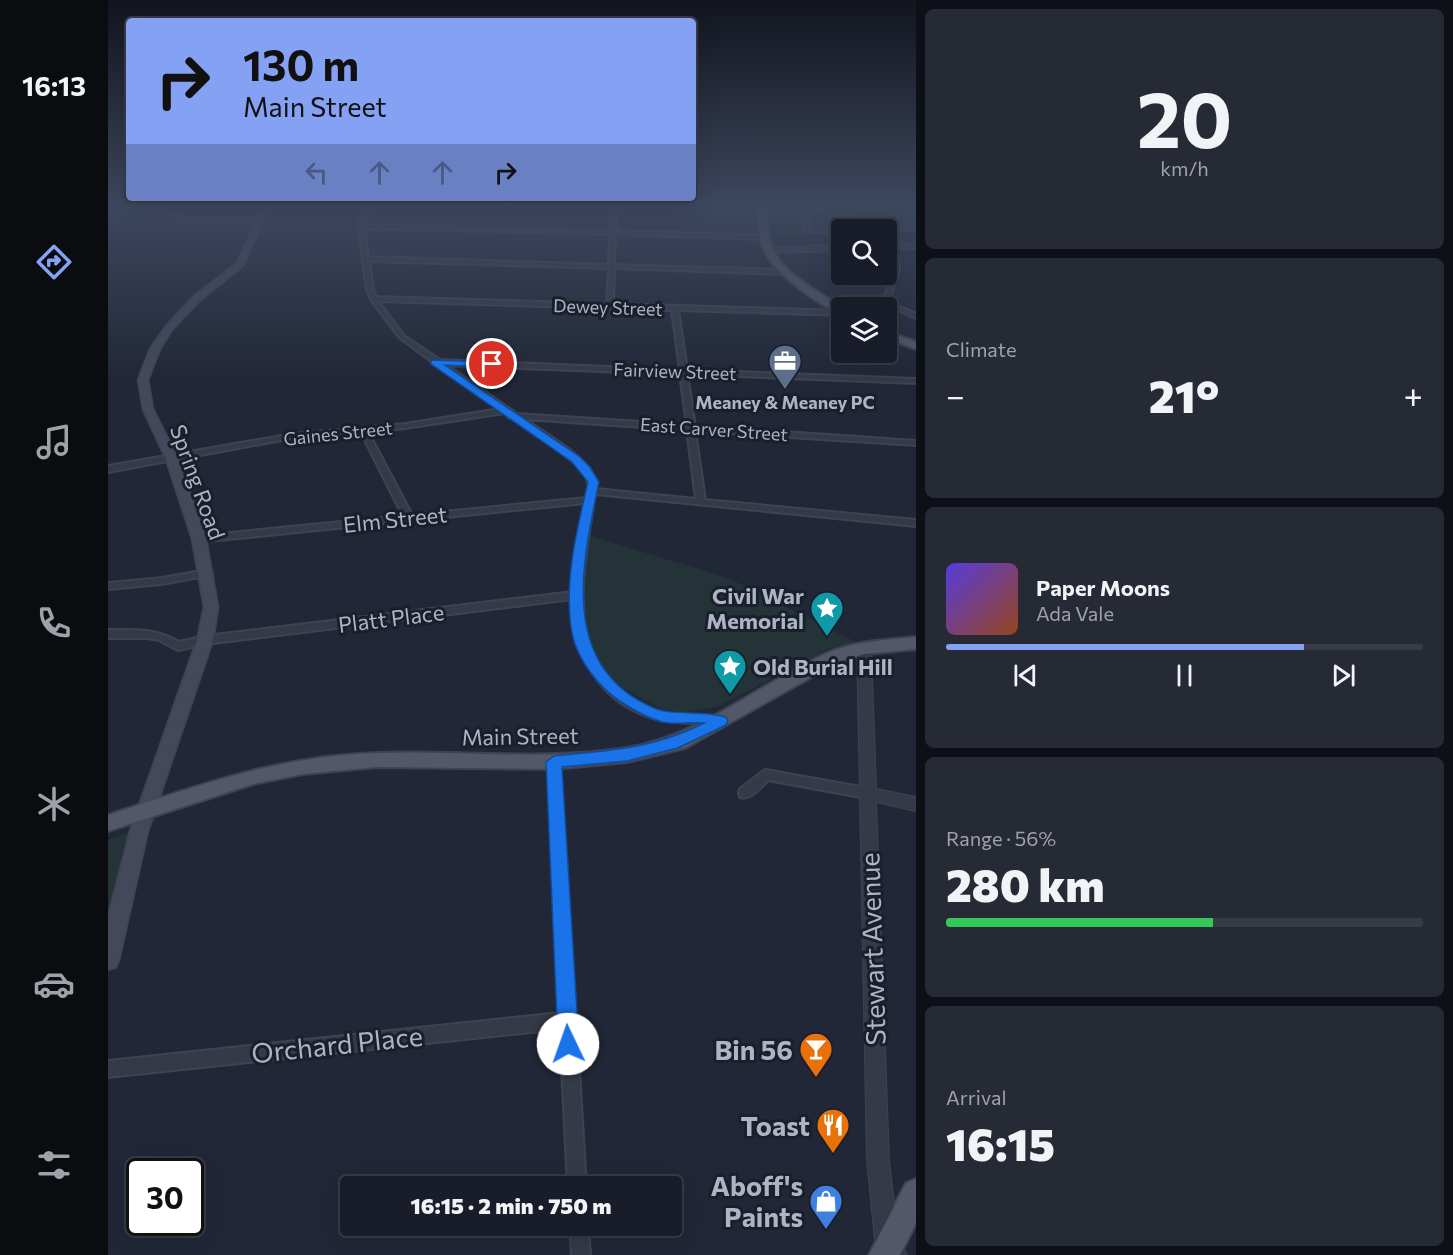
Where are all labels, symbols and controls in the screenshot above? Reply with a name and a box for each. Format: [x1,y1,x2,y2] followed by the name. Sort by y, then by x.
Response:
[243,38,359,90] text: 130 m
[144,42,222,120] icon: right
[22,69,86,102] text: 16:13
[1137,69,1232,164] text: 20
[243,90,387,123] text: Main Street
[300,156,333,189] icon: left
[363,156,396,189] icon: ahead
[426,156,459,189] icon: ahead
[489,156,522,189] icon: right
[1160,156,1209,180] text: km/h
[831,219,897,363] map controls
[831,219,897,285] button: search
[33,241,75,283] icon: directions
[553,294,663,320] street label: Dewey Street
[831,297,897,363] button: layers
[946,337,1016,361] text: Climate
[466,338,517,389] pin
[767,343,803,390] office icon: Meaney & Meaney PC
[475,347,508,380] icon: arrive
[613,358,737,384] street label: Fairview Street
[1149,367,1220,422] text: 21°
[946,374,965,415] text: −
[1404,374,1423,415] text: +
[695,391,875,413] place label: Meaney & Meaney PC
[639,413,789,445] street label: East Carver Street
[282,416,394,450] street label: Gaines Street
[33,421,75,463] icon: music
[165,421,231,543] street label: Spring Road
[342,500,448,538] street label: Elm Street
[1036,574,1170,601] text: Paper Moons
[706,582,804,634] place label: Civil War Memorial
[809,590,845,637] place icon: Civil War Memorial
[336,598,446,638] street label: Platt Place
[1036,601,1114,625] text: Ada Vale
[33,602,75,644] icon: phone
[712,648,748,695] place icon: Old Burial Hill
[753,653,893,680] place label: Old Burial Hill
[1009,659,1042,692] icon: previous
[1168,659,1201,692] icon: pause
[1327,659,1360,692] icon: next
[461,721,579,751] street label: Main Street
[33,783,75,825] icon: climate
[946,826,1056,850] text: Range · 56%
[852,852,892,1046] street label: Stewart Avenue
[946,856,1104,911] text: 280 km
[33,963,75,1005] icon: car
[536,1012,600,1076] position arrow
[250,1019,424,1069] street label: Orchard Place
[798,1031,834,1078] bar icon: Bin 56
[714,1033,793,1066] place label: Bin 56
[946,1085,1007,1109] text: Arrival
[815,1107,851,1154] restaurant icon: Toast
[740,1109,810,1142] place label: Toast
[946,1115,1055,1170] text: 16:15
[33,1144,75,1186] icon: filters
[126,1158,204,1236] speed limit sign: 30
[711,1169,803,1233] place label: Aboff's Paints
[808,1183,844,1230] shop icon: Aboff's Paints
[411,1192,611,1219] text: 16:15 · 2 min · 750 m

